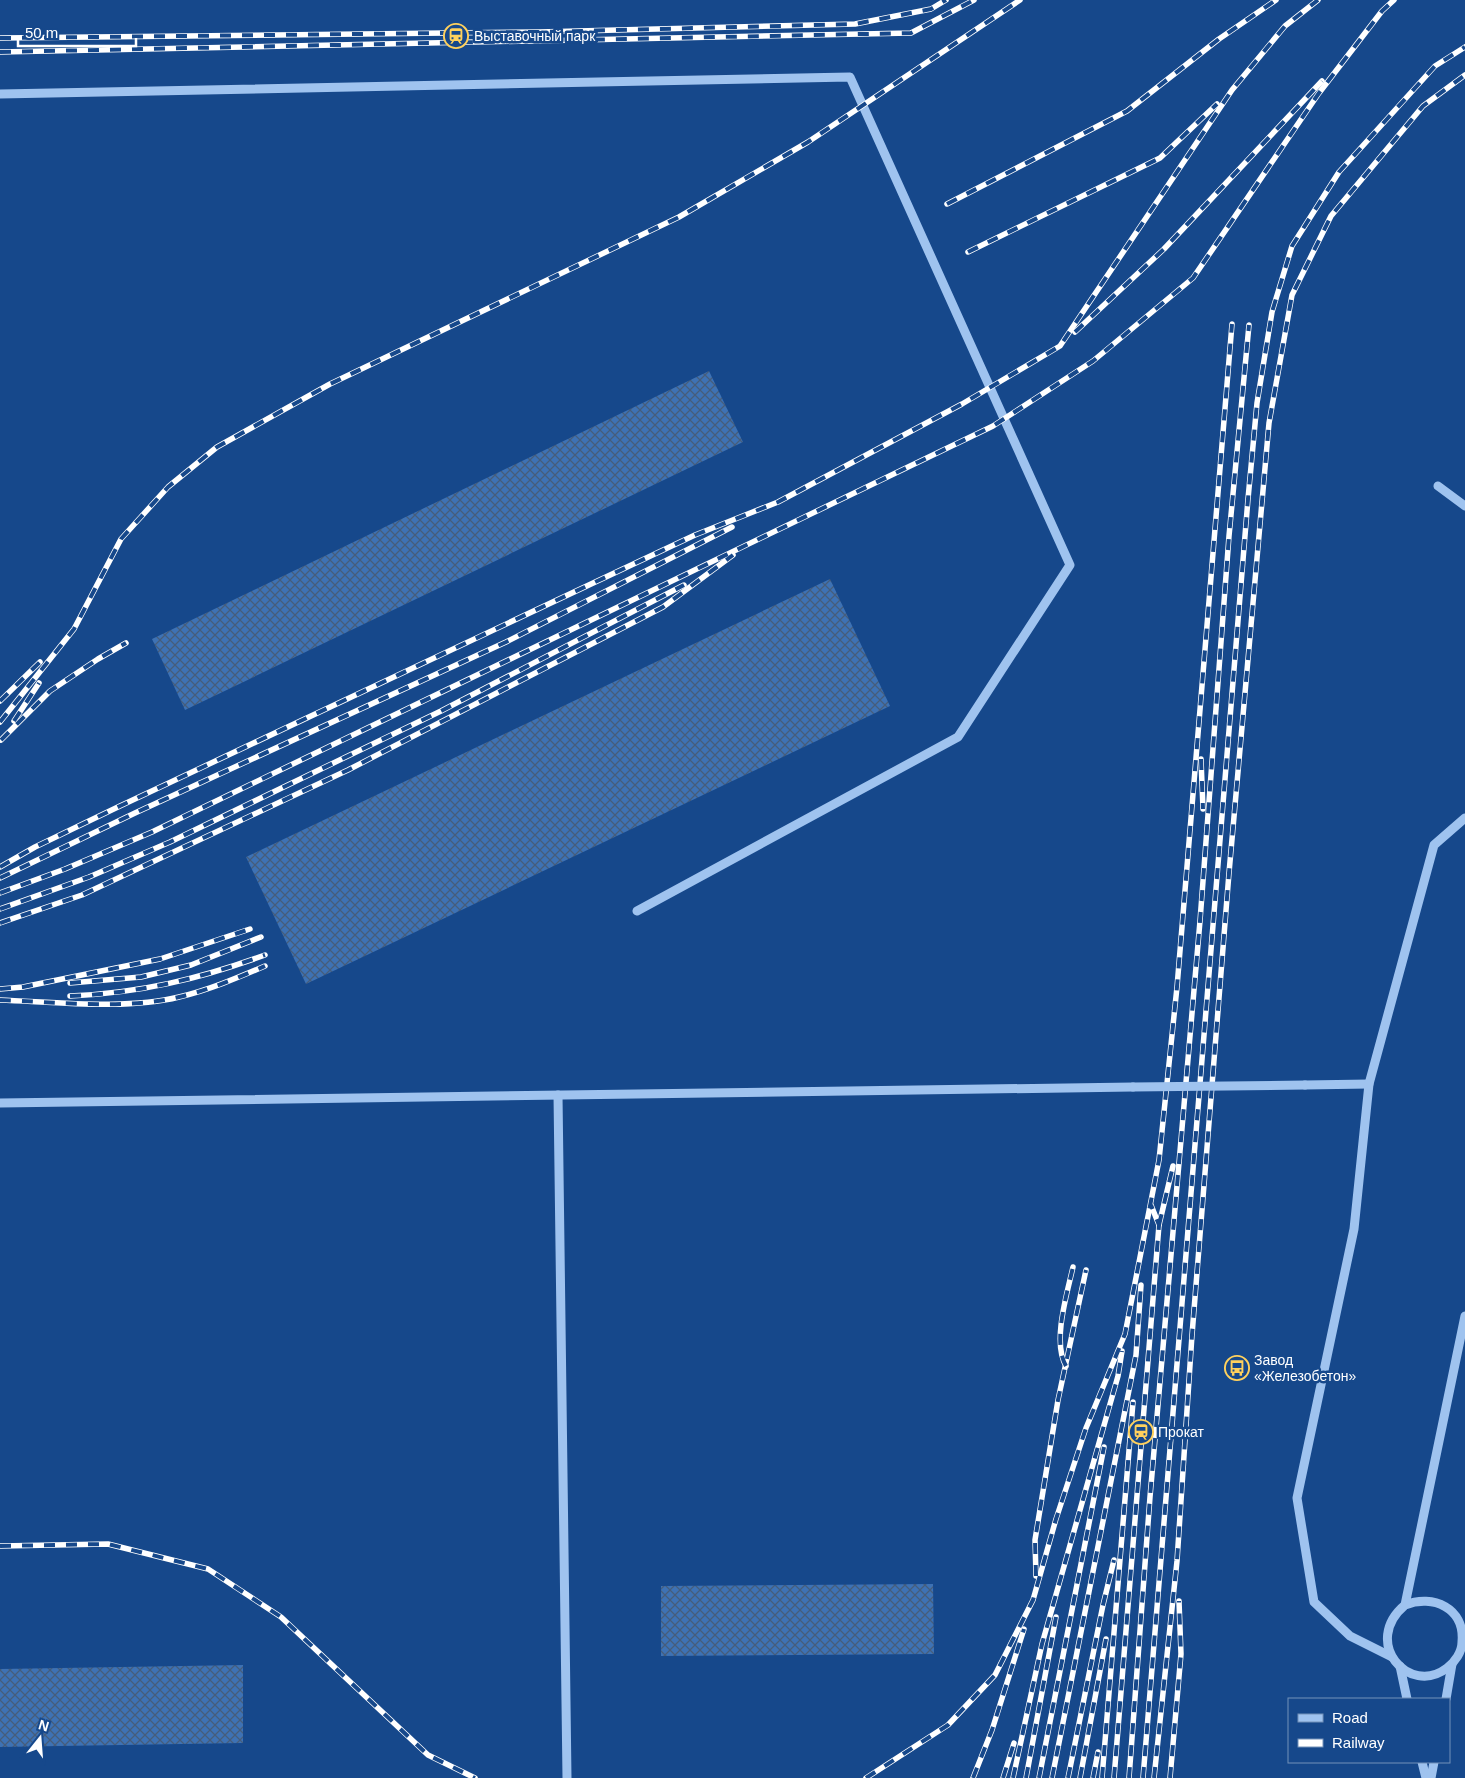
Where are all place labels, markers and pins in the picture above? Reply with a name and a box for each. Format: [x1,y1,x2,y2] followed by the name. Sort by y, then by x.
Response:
[443,23,469,49] station icon: Выставочный парк
[474,28,596,44] place label: Выставочный парк
[1254,1352,1357,1384] place label: Завод «Железобетон»
[1224,1355,1250,1381] bus stop icon: Завод «Железобетон»
[1128,1419,1154,1445] station icon: Прокат
[1158,1424,1205,1440] place label: Прокат

